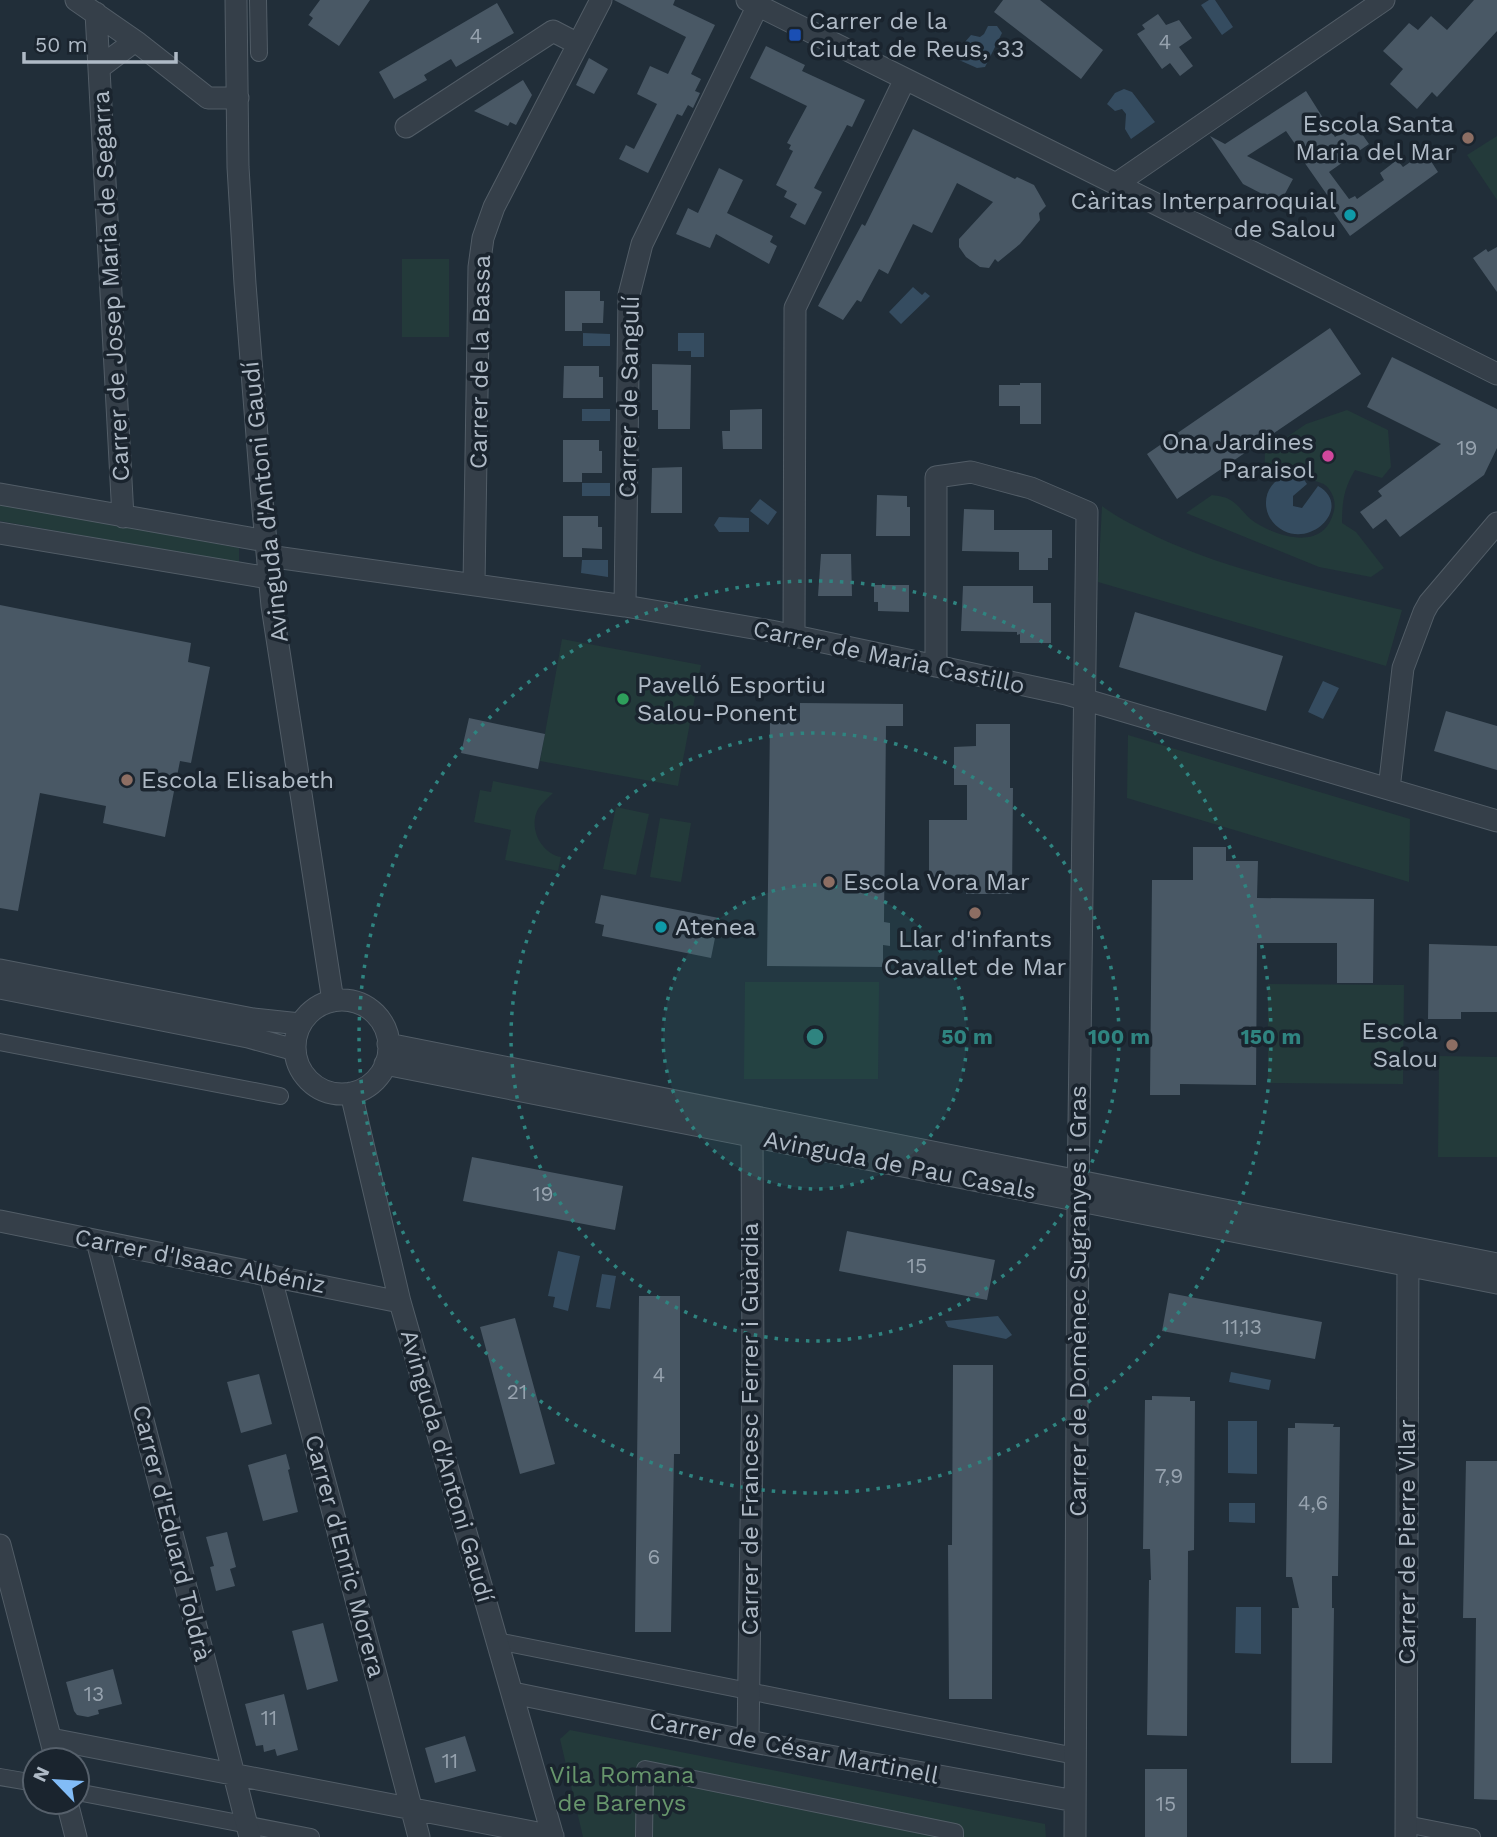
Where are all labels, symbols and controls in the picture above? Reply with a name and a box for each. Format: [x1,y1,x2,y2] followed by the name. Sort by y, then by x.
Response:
[809,7,1025,63] place label: Carrer de la Ciutat de Reus, 33
[24,21,177,65] scale bar
[470,23,482,48] house number: 4
[787,27,803,43] marker: Carrer de la Ciutat de Reus, 33
[1159,29,1171,54] house number: 4
[35,32,87,57] text: 50 m
[87,90,135,482] street label: Carrer de Josep Maria de Segarra
[1295,110,1454,166] place label: Escola Santa Maria del Mar
[1460,130,1476,146] marker: Escola Santa Maria del Mar
[1071,187,1337,243] place label: Càritas Interparroquial de Salou
[1342,207,1358,223] marker: Càritas Interparroquial de Salou
[464,255,496,469] street label: Carrer de la Bassa
[613,296,645,498] street label: Carrer de Sangulí
[236,360,294,644] street label: Avinguda d'Antoni Gaudí
[1162,428,1315,484] place label: Ona Jardines Paraisol
[1456,435,1478,460] house number: 19
[1320,448,1336,464] marker: Ona Jardines Paraisol
[751,614,1027,700] street label: Carrer de Maria Castillo
[637,671,826,727] place label: Pavelló Esportiu Salou-Ponent
[615,691,631,707] marker: Pavelló Esportiu Salou-Ponent
[141,766,334,794] place label: Escola Elisabeth
[119,772,135,788] marker: Escola Elisabeth
[843,868,1030,896] place label: Escola Vora Mar
[821,874,837,890] marker: Escola Vora Mar
[967,905,983,921] marker: Llar d'infants Cavallet de Mar
[675,913,756,941] place label: Atenea
[653,919,669,935] marker: Atenea
[884,925,1067,981] place label: Llar d'infants Cavallet de Mar
[1361,1017,1438,1073] place label: Escola Salou
[941,1024,993,1049] text: 50 m
[1088,1024,1150,1049] text: 100 m
[1241,1024,1301,1049] text: 150 m
[803,1025,827,1049] centre of rings
[1444,1037,1460,1053] marker: Escola Salou
[1064,1085,1092,1517] street label: Carrer de Domènec Sugranyes i Gras
[761,1125,1039,1205] street label: Avinguda de Pau Casals
[532,1181,554,1206] house number: 19
[736,1222,764,1636] street label: Carrer de Francesc Ferrer i Guàrdia
[72,1223,328,1299] street label: Carrer d'Isaac Albéniz
[907,1253,927,1278] house number: 15
[1222,1314,1262,1339] house number: 11,13
[395,1326,499,1606] street label: Avinguda d'Antoni Gaudí
[653,1362,665,1387] house number: 4
[507,1379,527,1404] house number: 21
[127,1402,217,1664] street label: Carrer d'Eduard Toldrà
[1393,1419,1421,1665] street label: Carrer de Pierre Vilar
[299,1432,391,1680] street label: Carrer d'Enric Morera
[1155,1463,1183,1488] house number: 7,9
[1298,1490,1328,1515] house number: 4,6
[648,1544,660,1569] house number: 6
[84,1681,104,1706] house number: 13
[261,1705,277,1730] house number: 11
[647,1706,942,1790] street label: Carrer de César Martinell
[21,1746,91,1816] north arrow
[442,1748,458,1773] house number: 11
[549,1761,695,1817] park label: Vila Romana de Barenys
[28,1763,54,1785] text: N
[1156,1791,1176,1816] house number: 15

